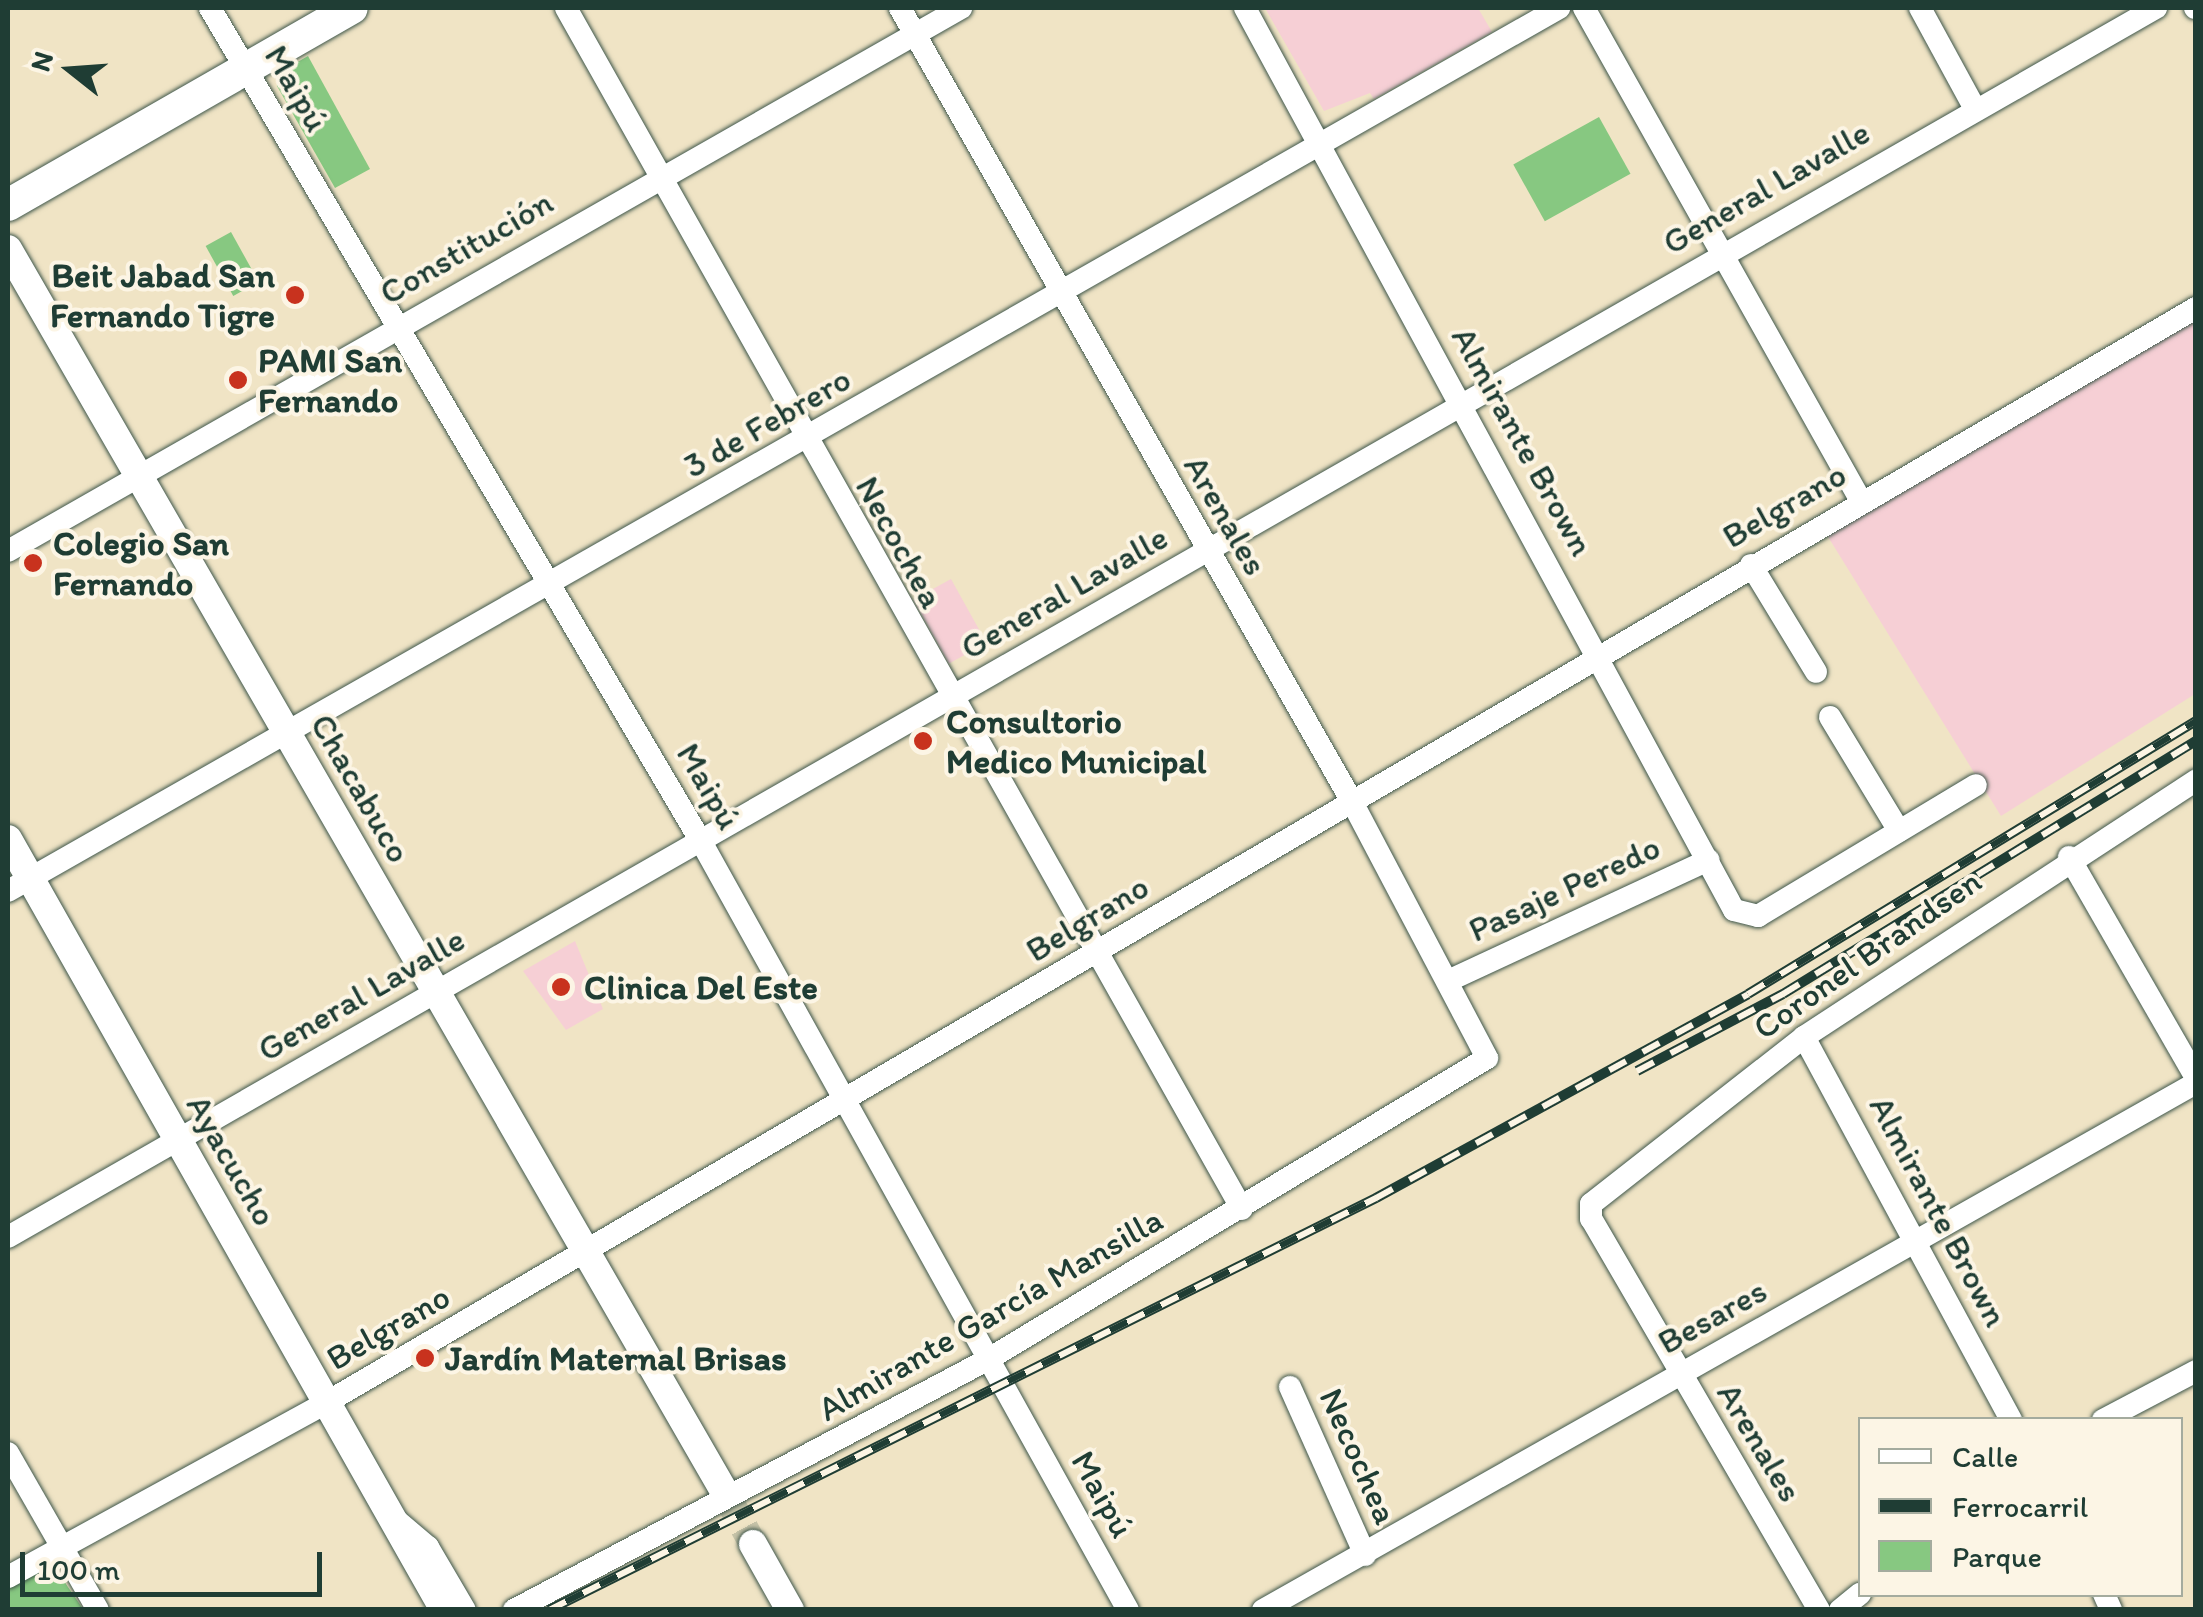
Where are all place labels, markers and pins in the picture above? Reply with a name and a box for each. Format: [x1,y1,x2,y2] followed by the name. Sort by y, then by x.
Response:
[51,254,275,336] place label: Beit Jabad San Fernando Tigre
[284,284,306,306] marker: Beit Jabad San Fernando Tigre
[258,339,402,421] place label: PAMI San Fernando
[227,369,249,391] marker: PAMI San Fernando
[53,522,230,604] place label: Colegio San Fernando
[22,552,44,574] marker: Colegio San Fernando
[946,700,1207,782] place label: Consultorio Medico Municipal
[910,728,936,754] marker: Consultorio Medico Municipal
[584,966,818,1008] place label: Clinica Del Este
[548,974,574,1000] marker: Clinica Del Este
[445,1337,787,1379] place label: Jardín Maternal Brisas
[414,1347,436,1369] marker: Jardín Maternal Brisas

